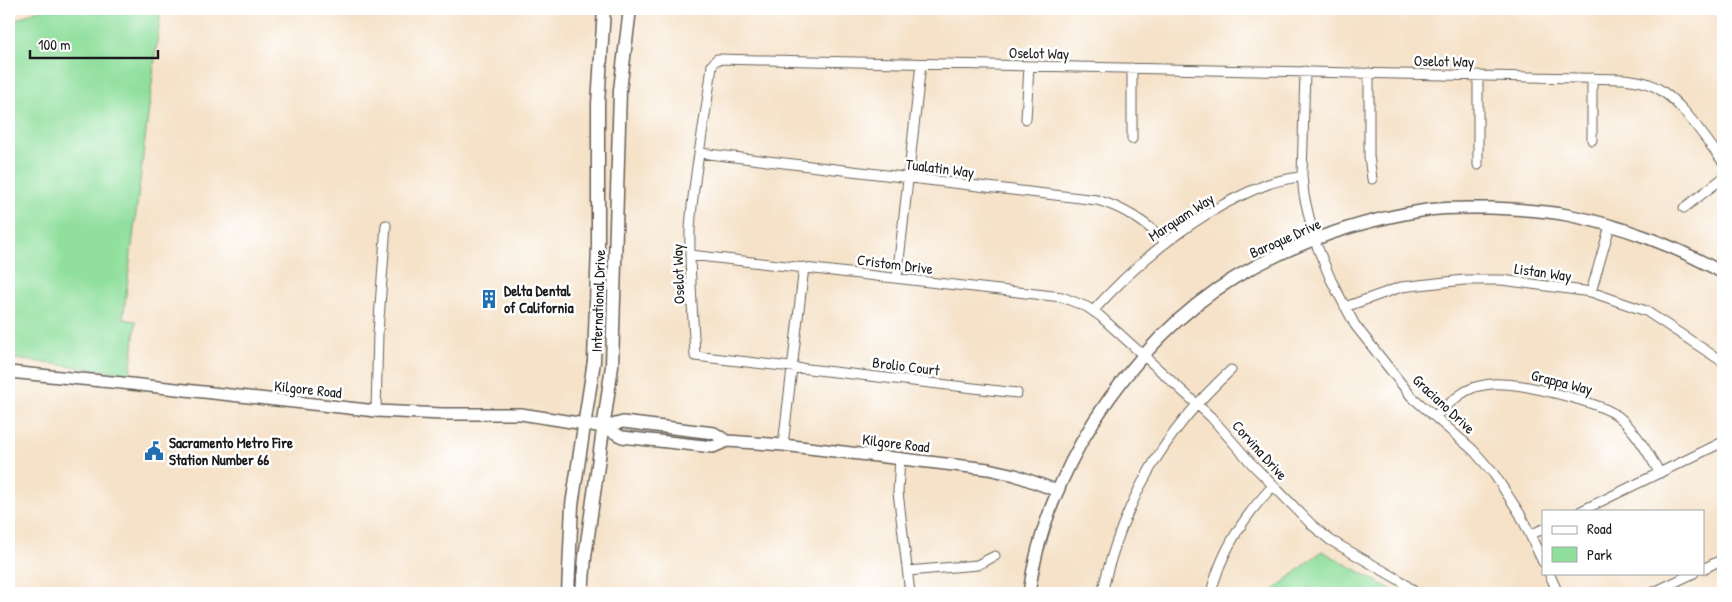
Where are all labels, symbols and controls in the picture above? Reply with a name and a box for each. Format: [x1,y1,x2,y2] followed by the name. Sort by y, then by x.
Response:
[30,28,158,60] scale bar
[38,34,71,55] text: 100 m
[1009,42,1069,64] street label: Oselot Way
[1414,50,1474,72] street label: Oselot Way
[904,153,976,183] street label: Tualatin Way
[1144,188,1218,246] street label: Marquam Way
[1246,213,1324,263] street label: Baroque Drive
[666,244,690,304] street label: Oselot Way
[586,249,610,353] street label: International Drive
[856,249,934,279] street label: Cristom Drive
[1513,258,1573,286] street label: Listan Way
[504,280,574,318] place label: Delta Dental of California
[478,288,500,310] building icon: Delta Dental of California
[871,351,942,381] street label: Brolio Court
[1529,364,1595,400] street label: Grappa Way
[1408,370,1480,438] street label: Graciano Drive
[273,375,343,403] street label: Kilgore Road
[1228,416,1292,484] street label: Corvina Drive
[861,428,931,458] street label: Kilgore Road
[169,432,293,470] place label: Sacramento Metro Fire Station Number 66
[143,440,165,462] public building icon: Sacramento Metro Fire Station Number 66
[1542,510,1704,574] legend
[1587,518,1612,539] text: Road
[1587,544,1612,565] text: Park

